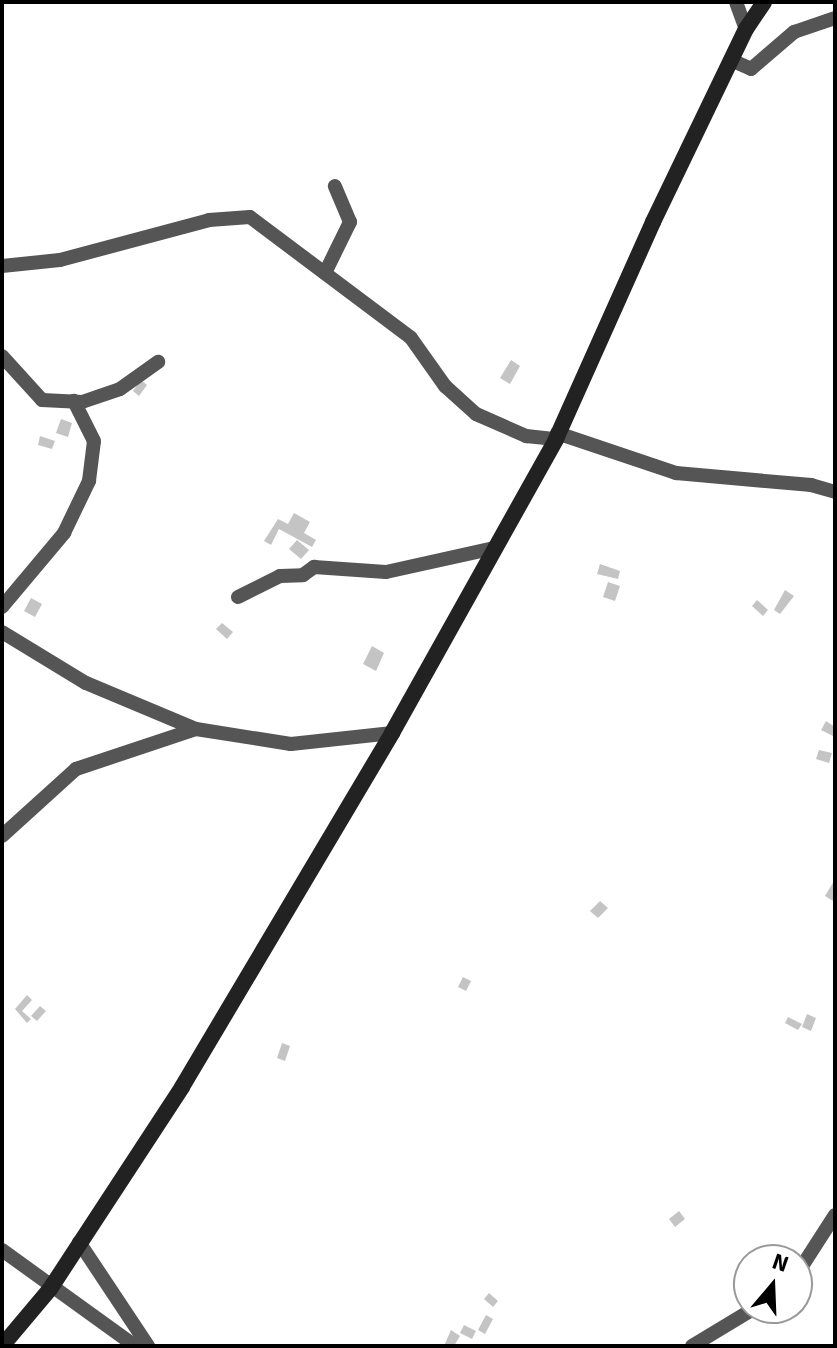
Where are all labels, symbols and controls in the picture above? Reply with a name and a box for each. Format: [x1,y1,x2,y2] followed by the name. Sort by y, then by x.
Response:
[733,1244,813,1324] north arrow
[769,1247,792,1278] text: N

